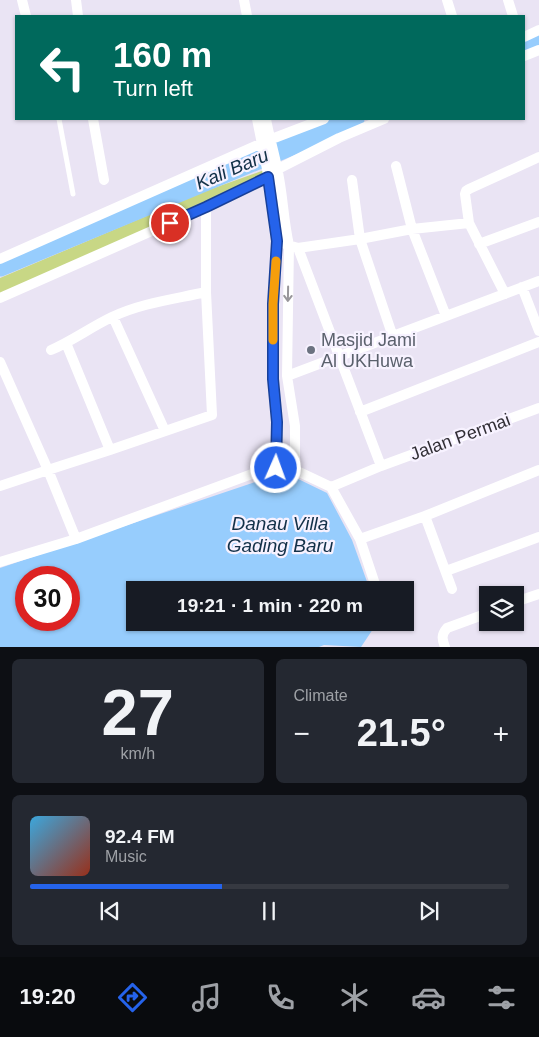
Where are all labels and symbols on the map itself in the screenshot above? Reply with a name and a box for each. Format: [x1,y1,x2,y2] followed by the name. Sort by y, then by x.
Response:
[192,144,272,194] water label: Kali Baru
[149,202,191,244] pin
[283,286,293,302] one-way arrow
[321,330,416,371] place label: Masjid Jami Al UKHuwa
[305,344,317,356] marker: Masjid Jami Al UKHuwa
[407,410,513,464] street label: Jalan Permai
[249,441,301,493] position arrow
[227,513,334,556] water label: Danau Villa Gading Baru
[15,566,80,631] speed limit sign: 30

